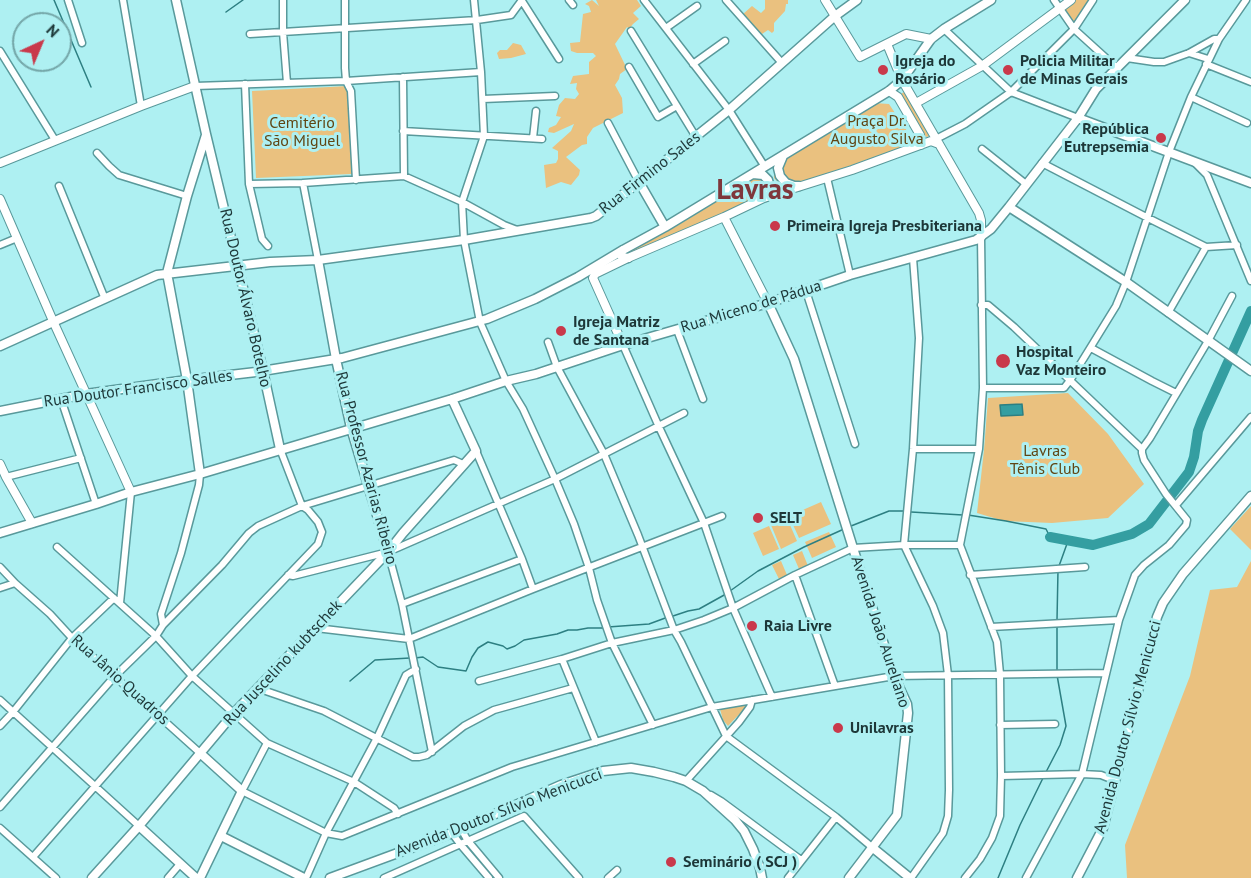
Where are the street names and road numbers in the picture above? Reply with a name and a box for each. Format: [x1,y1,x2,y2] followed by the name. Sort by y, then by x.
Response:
[596,128,704,218] street label: Rua Firmino Sales
[215,207,275,389] street label: Rua Doutor Álvaro Botelho
[678,276,824,338] street label: Rua Miceno de Pádua
[42,366,234,412] street label: Rua Doutor Francisco Salles
[331,369,401,567] street label: Rua Professor Azarias Ribeiro
[846,554,914,710] street label: Avenida João Aureliano
[220,596,346,730] street label: Rua Juscelino kubtschek
[1090,618,1166,836] street label: Avenida Doutor Sílvio Menicucci
[67,631,173,729] street label: Rua Jânio Quadros
[393,765,605,861] street label: Avenida Doutor Sílvio Menicucci

